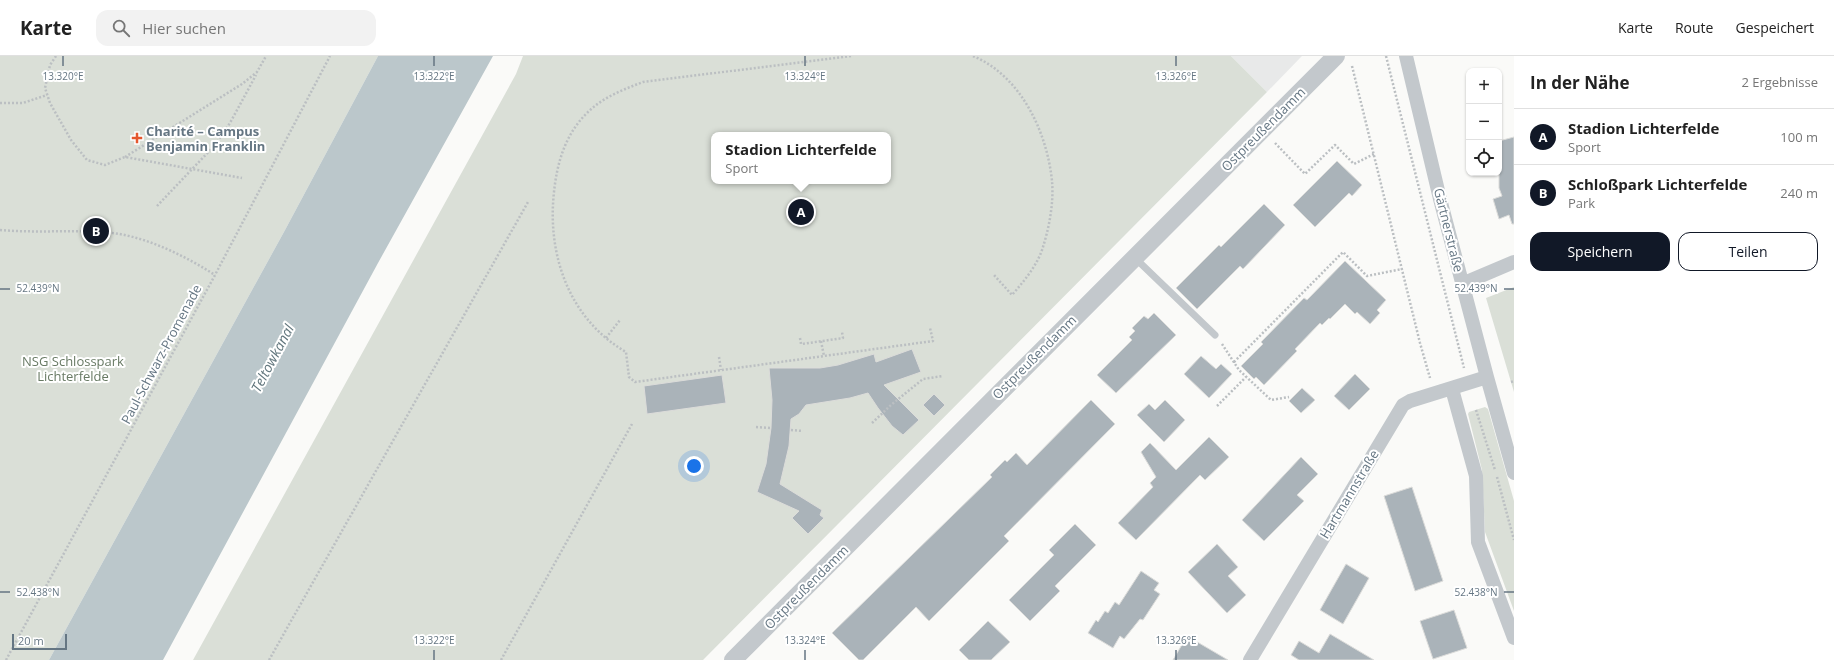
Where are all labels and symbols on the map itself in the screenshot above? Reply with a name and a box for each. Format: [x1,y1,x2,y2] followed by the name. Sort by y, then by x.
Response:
[42,69,84,83] text: 13.320°E
[413,69,455,83] text: 13.322°E
[784,69,826,83] text: 13.324°E
[1155,69,1197,83] text: 13.326°E
[1217,83,1309,175] street label: Ostpreußendamm
[146,122,265,155] place label: Charité – Campus Benjamin Franklin
[131,132,143,144] marker: Charité – Campus Benjamin Franklin
[1430,186,1468,274] street label: Gärtnerstraße
[788,197,814,227] pin: A
[83,216,109,246] pin: B
[16,281,60,295] text: 52.439°N
[117,281,205,427] street label: Paul-Schwarz-Promenade
[1454,281,1498,295] text: 52.439°N
[988,311,1080,403] street label: Ostpreußendamm
[246,320,298,395] water label: Teltowkanal
[22,352,124,385] park label: NSG Schlosspark Lichterfelde
[1315,446,1383,542] street label: Hartmannstraße
[684,456,704,476] your location
[760,541,852,633] street label: Ostpreußendamm
[16,585,60,599] text: 52.438°N
[1454,585,1498,599] text: 52.438°N
[12,632,67,651] scale bar
[413,633,455,647] text: 13.322°E
[784,633,826,647] text: 13.324°E
[1155,633,1197,647] text: 13.326°E

